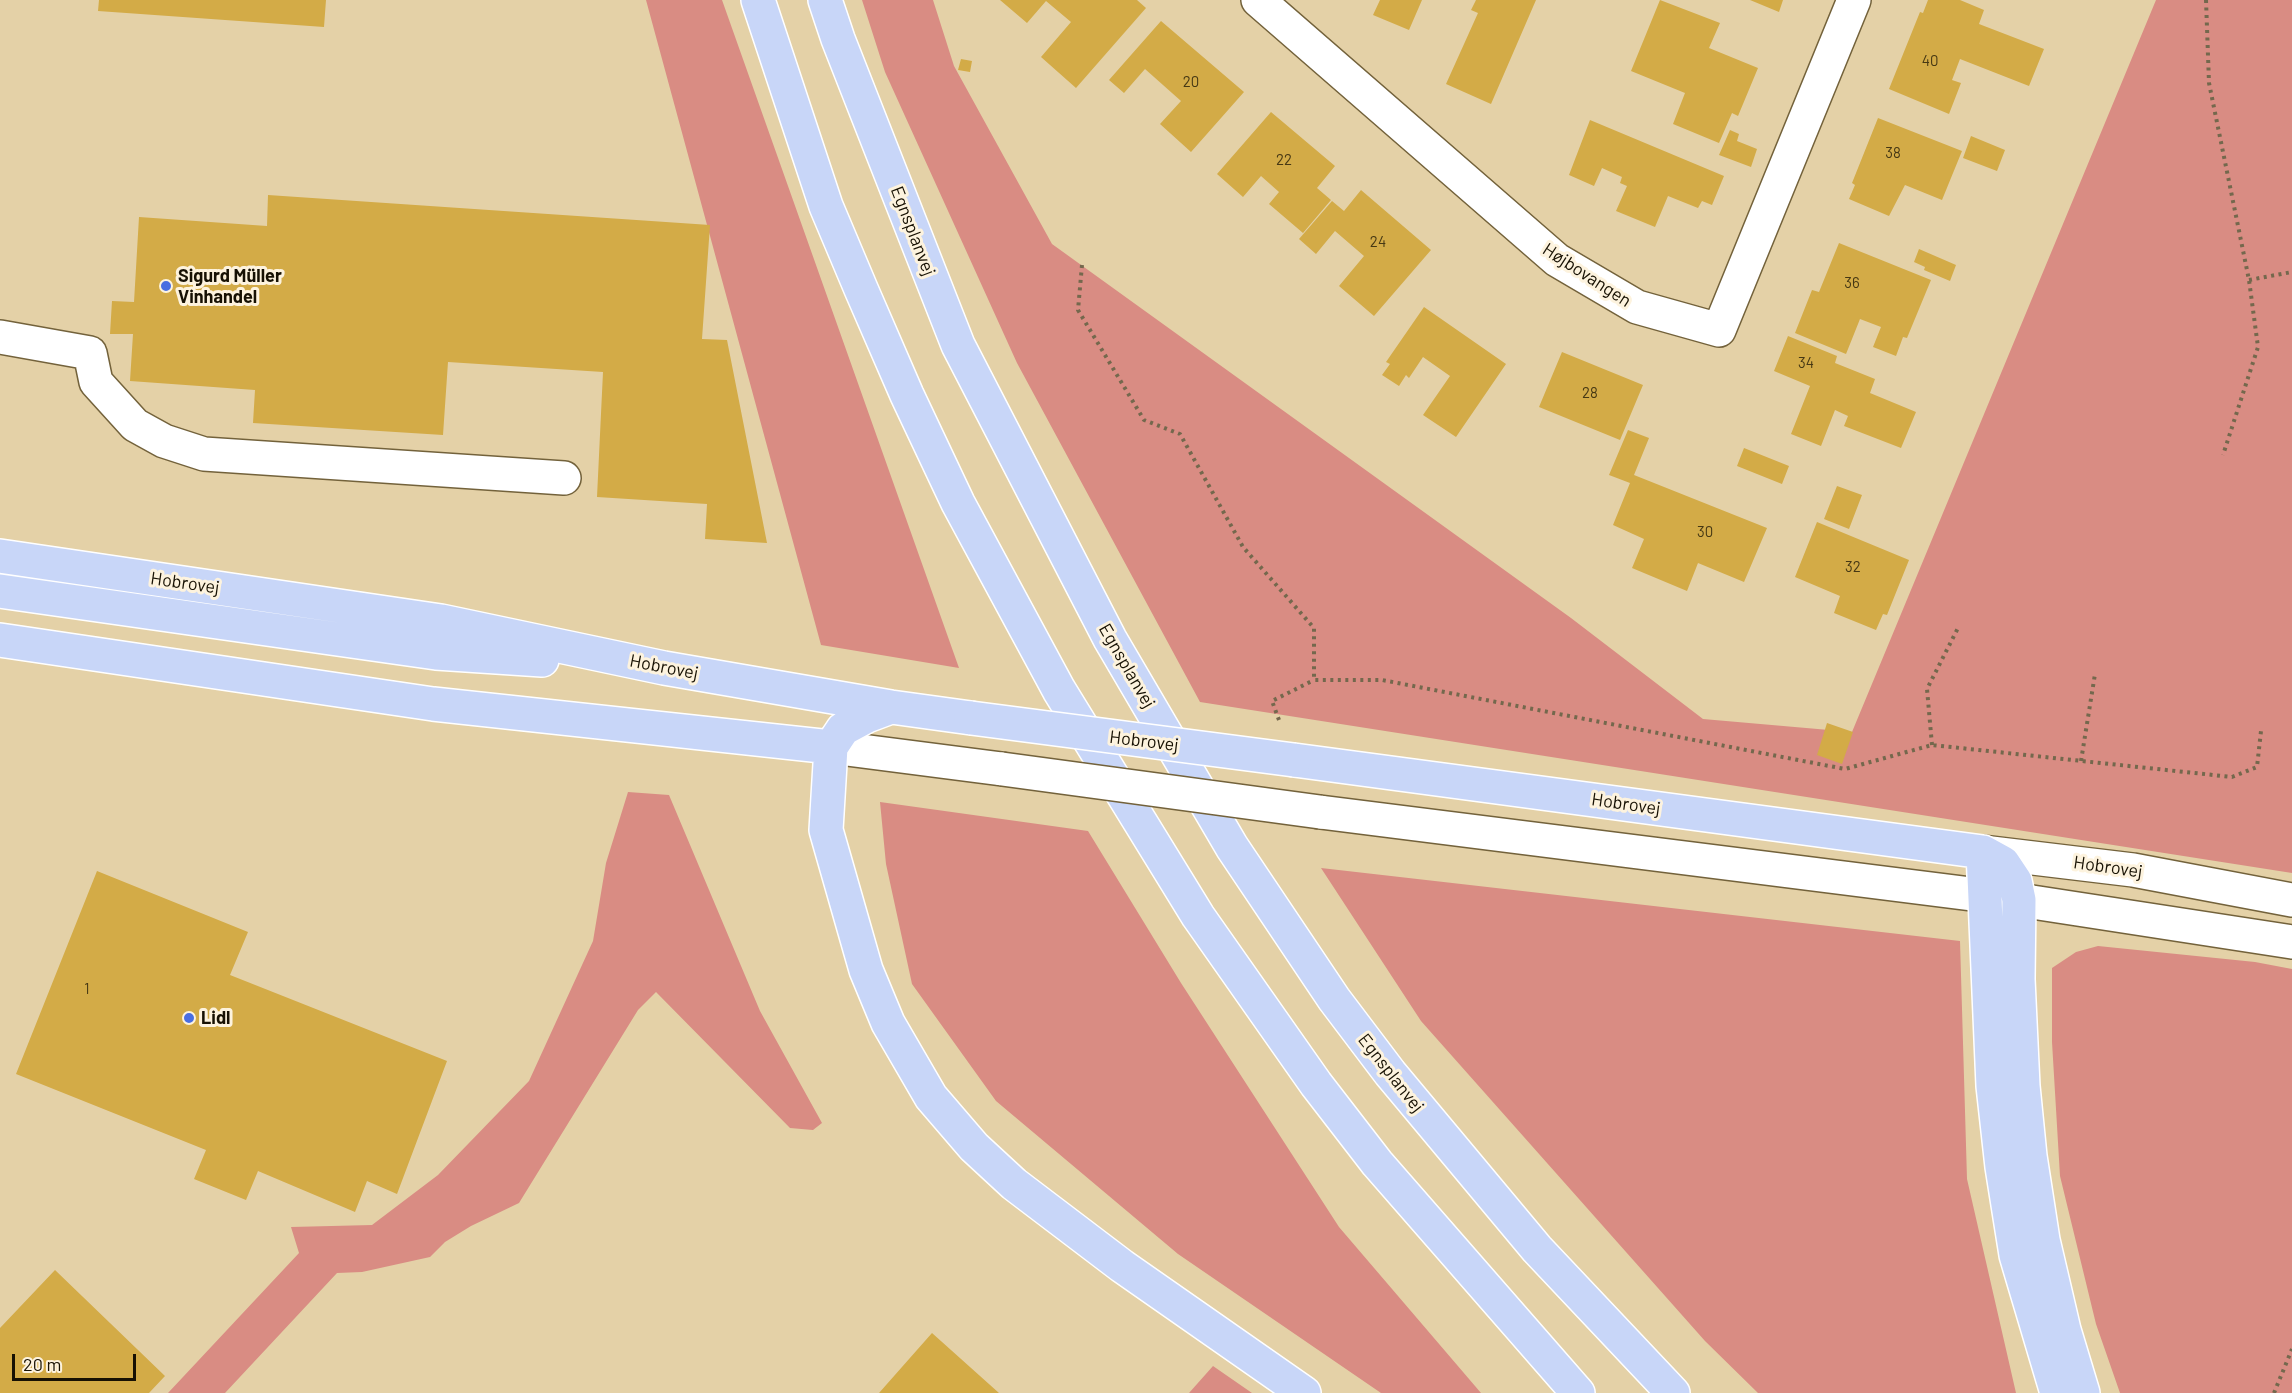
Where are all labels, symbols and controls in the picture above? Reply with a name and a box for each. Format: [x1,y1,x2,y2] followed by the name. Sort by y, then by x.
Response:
[1922,52,1938,70] house number: 40
[1183,73,1199,91] house number: 20
[1885,144,1901,162] house number: 38
[1276,151,1292,169] house number: 22
[886,183,940,279] street label: Egnsplanvej
[1370,233,1386,251] house number: 24
[1539,238,1635,312] street label: Højbovangen
[178,265,282,308] place label: Sigurd Müller Vinhandel
[1844,274,1860,292] house number: 36
[159,279,173,293] marker: Sigurd Müller Vinhandel
[1798,354,1814,372] house number: 34
[1582,384,1598,402] house number: 28
[1697,523,1713,541] house number: 30
[1845,558,1861,576] house number: 32
[149,567,221,599] street label: Hobrovej
[1094,620,1160,712] street label: Egnsplanvej
[628,650,700,684] street label: Hobrovej
[1108,726,1180,756] street label: Hobrovej
[1590,788,1662,820] street label: Hobrovej
[2072,851,2144,883] street label: Hobrovej
[84,980,90,998] house number: 1
[201,1007,230,1029] place label: Lidl
[182,1011,196,1025] marker: Lidl
[1354,1029,1428,1117] street label: Egnsplanvej
[15,1342,140,1380] scale bar
[23,1353,61,1375] text: 20 m

